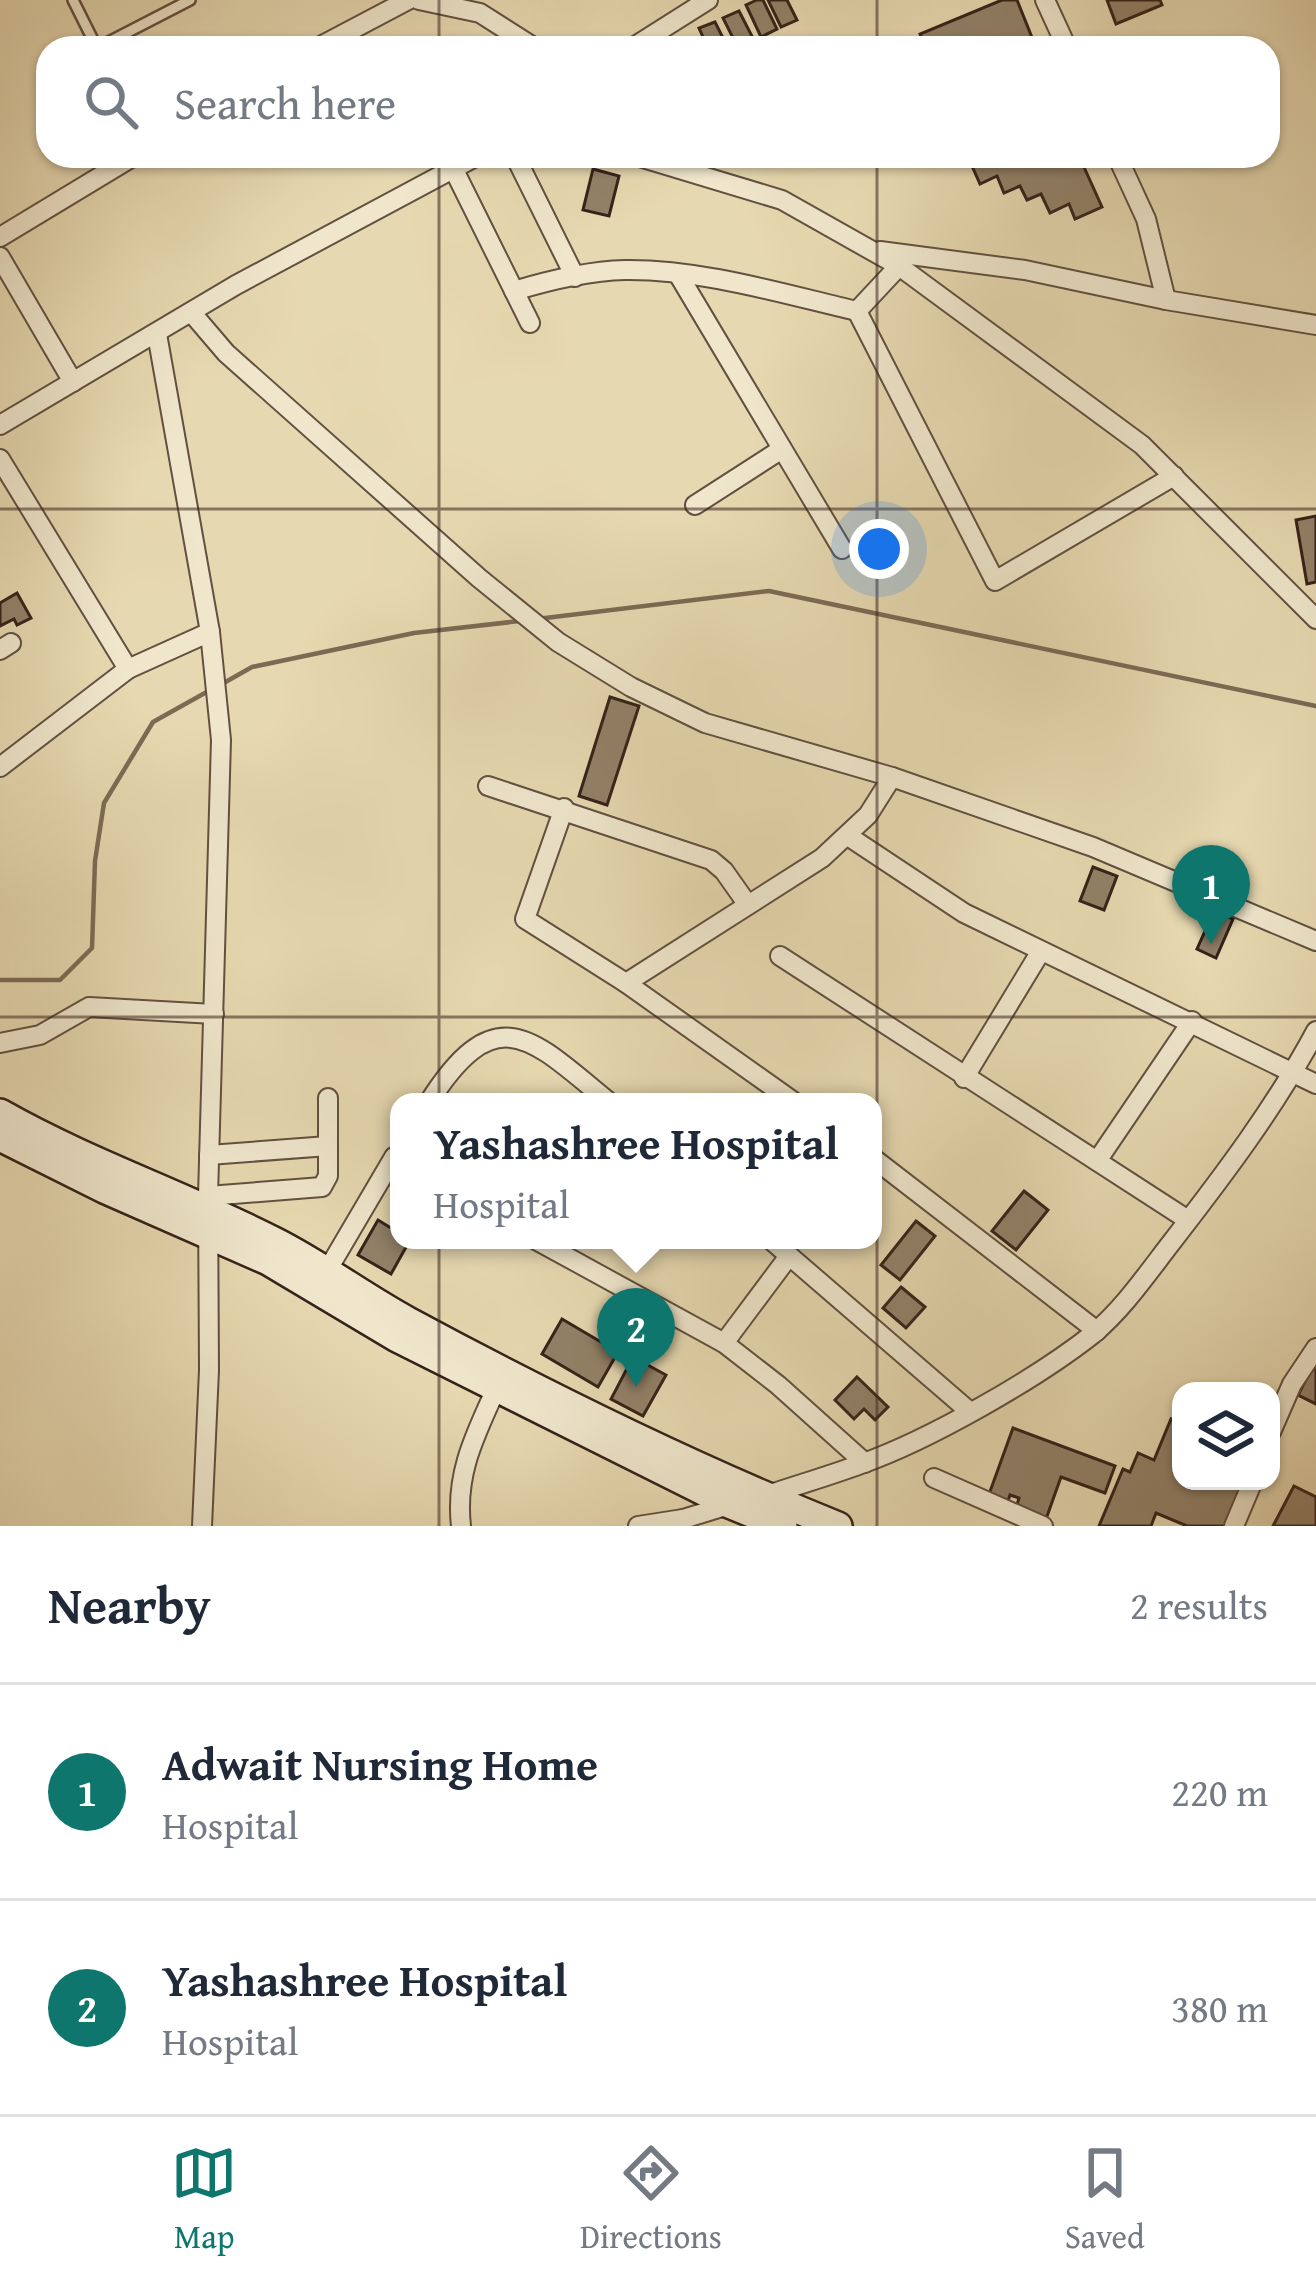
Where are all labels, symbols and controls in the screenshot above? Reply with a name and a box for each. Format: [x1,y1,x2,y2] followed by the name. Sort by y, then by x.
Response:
[36,36,1280,168] search box
[78,69,144,135] icon: search
[174,70,396,135] text: Search here
[849,519,909,579] your location
[1172,845,1250,944] pin: 1
[390,1093,882,1249] popup
[433,1110,839,1175] text: Yashashree Hospital
[433,1175,570,1232] text: Hospital
[597,1288,675,1387] pin: 2
[1172,1382,1280,1490] map controls
[1172,1382,1280,1490] button: layers
[48,1567,211,1642] text: Nearby
[1130,1576,1268,1633] text: 2 results
[162,1731,598,1796] text: Adwait Nursing Home
[77,1763,97,1820] text: 1
[1171,1763,1268,1820] text: 220 m
[162,1796,298,1853] text: Hospital
[162,1947,567,2012] text: Yashashree Hospital
[77,1979,97,2036] text: 2
[1171,1979,1268,2036] text: 380 m
[162,2012,298,2069] text: Hospital
[171,2140,237,2260] tab: Map
[580,2140,722,2260] tab: Directions
[1065,2140,1145,2260] tab: Saved

